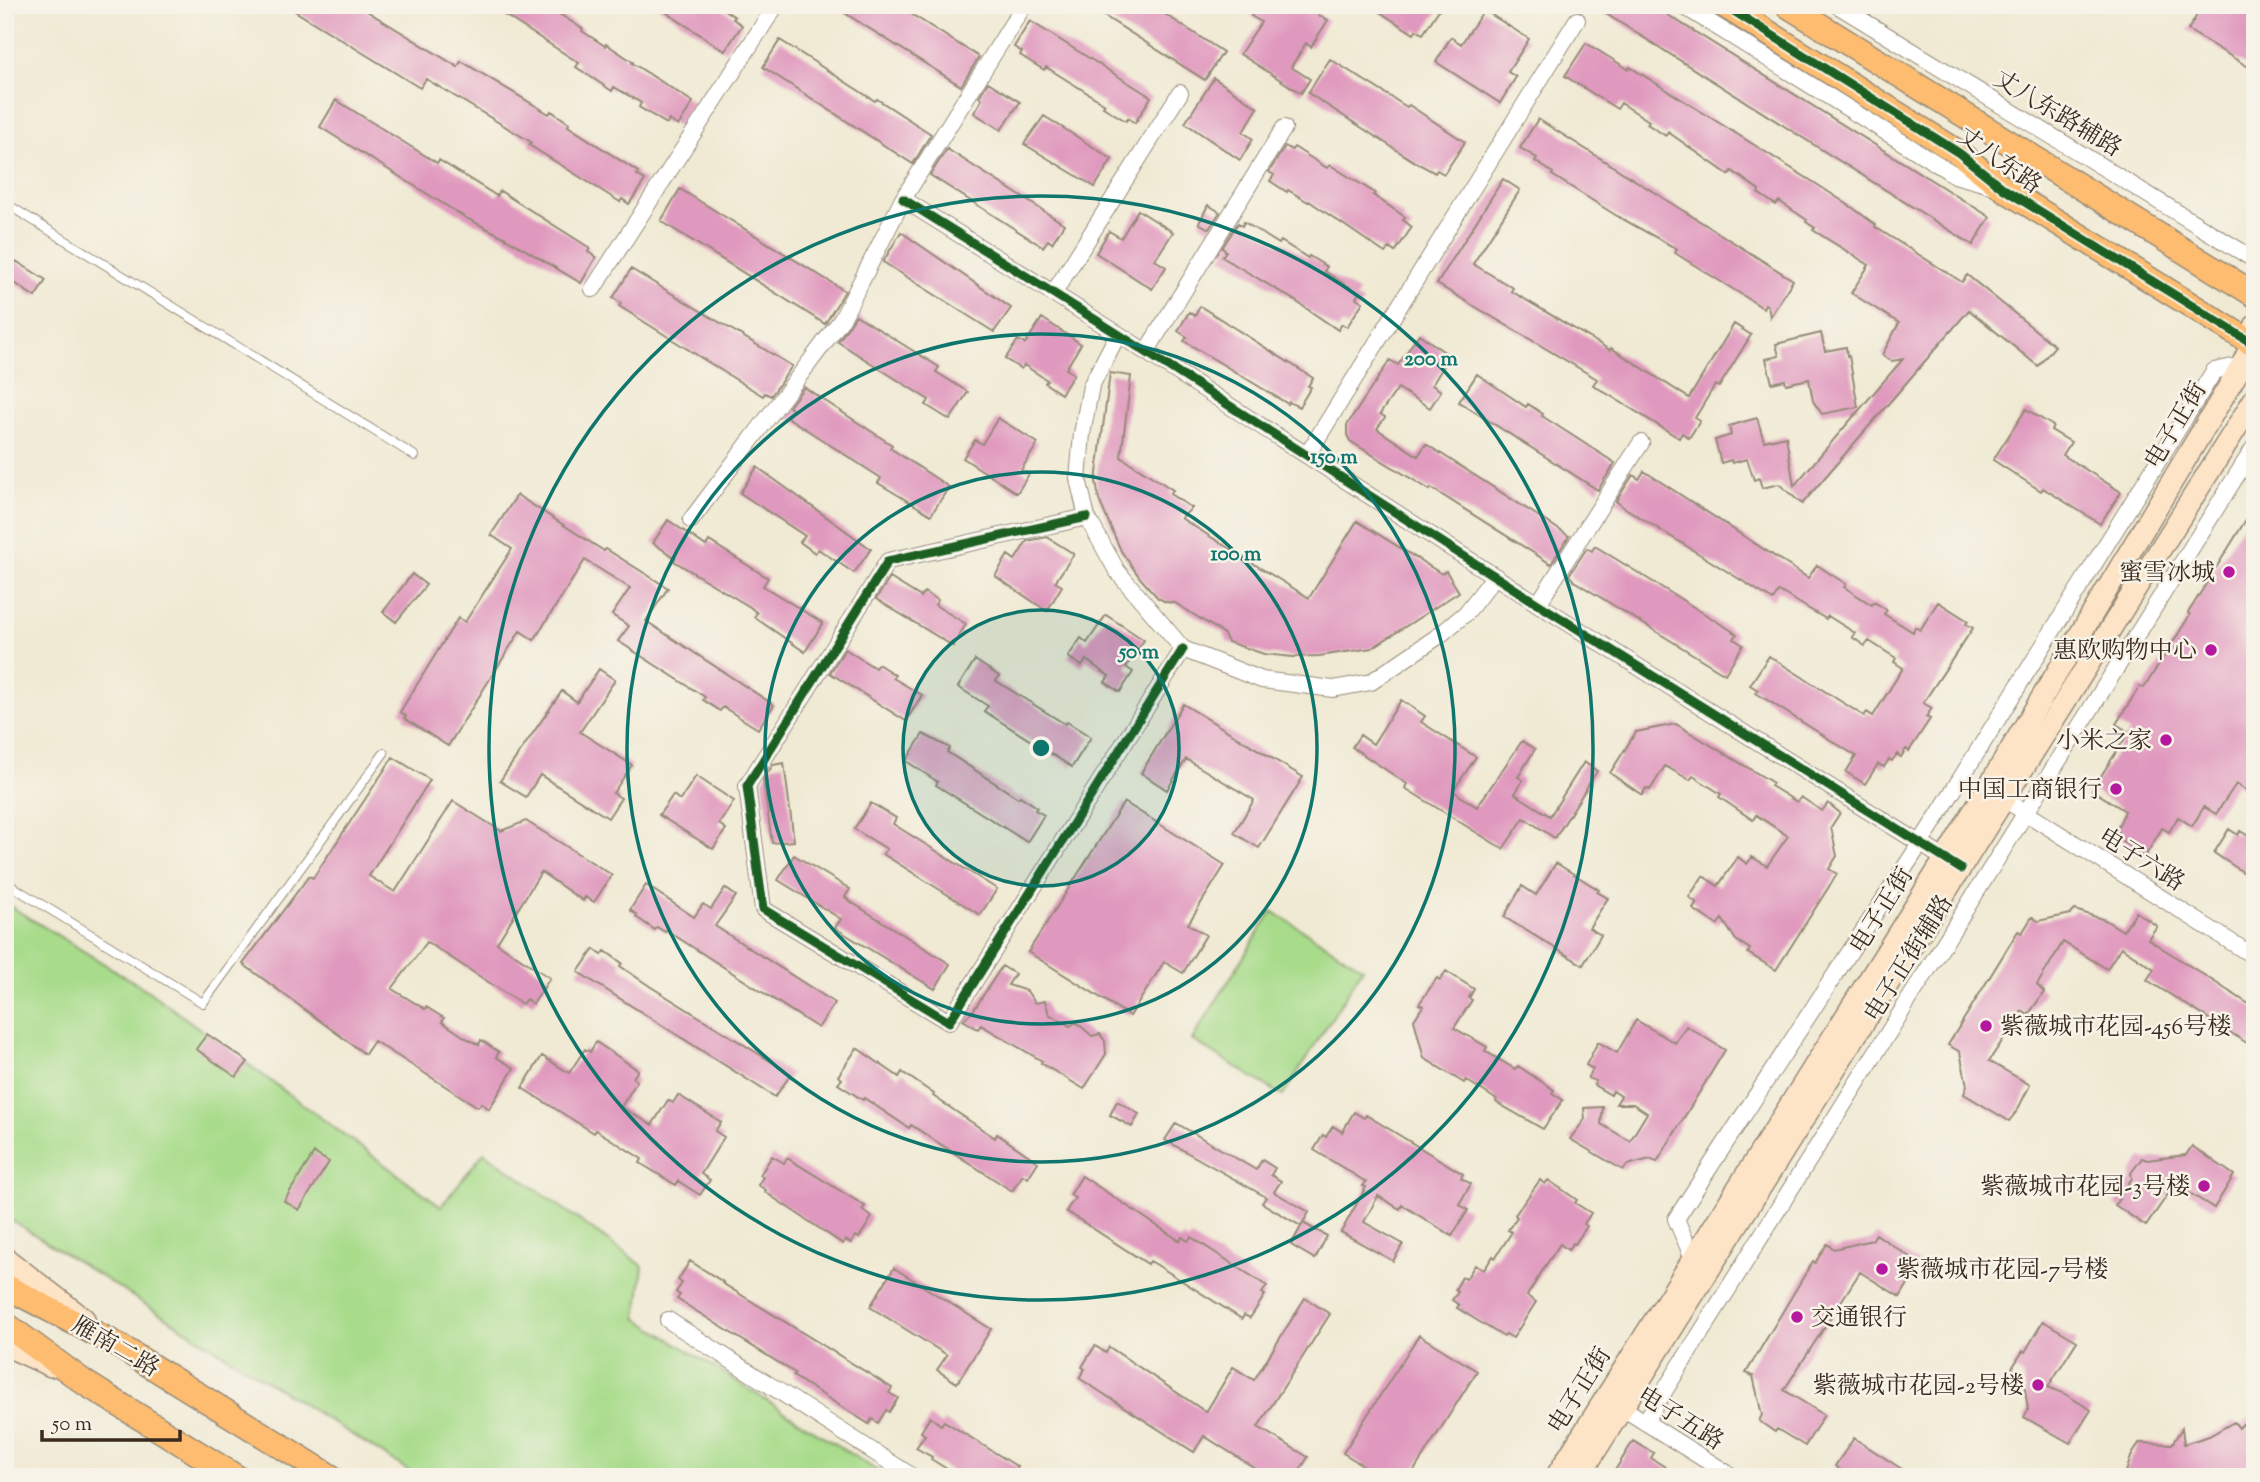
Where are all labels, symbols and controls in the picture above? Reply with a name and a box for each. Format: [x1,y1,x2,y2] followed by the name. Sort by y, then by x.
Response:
[1989,64,2127,162] street label: 丈八东路辅路
[1952,121,2048,199] street label: 丈八东路
[1404,345,1459,375] text: 200 m
[2137,376,2216,476] street label: 电子正街
[1310,443,1358,473] text: 150 m
[1211,540,1262,570] text: 100 m
[2119,557,2215,591] place label: 蜜雪冰城
[2221,564,2237,580] marker: 蜜雪冰城
[2053,635,2197,669] place label: 惠欧购物中心
[1117,638,1160,668] text: 50 m
[2203,642,2219,658] marker: 惠欧购物中心
[2056,725,2152,759] place label: 小米之家
[2158,732,2174,748] marker: 小米之家
[1029,736,1053,760] centre of rings
[1958,774,2102,808] place label: 中国工商银行
[2108,781,2124,797] marker: 中国工商银行
[2091,821,2191,901] street label: 电子六路
[1843,861,1923,961] street label: 电子正街
[1857,889,1962,1029] street label: 电子正街辅路
[2000,1011,2231,1045] place label: 紫薇城市花园-456号楼
[1978,1018,1994,1034] marker: 紫薇城市花园-456号楼
[1980,1171,2190,1205] place label: 紫薇城市花园-3号楼
[2196,1178,2212,1194] marker: 紫薇城市花园-3号楼
[1896,1254,2108,1288] place label: 紫薇城市花园-7号楼
[1874,1261,1890,1277] marker: 紫薇城市花园-7号楼
[1811,1302,1907,1336] place label: 交通银行
[65,1309,165,1386] street label: 雁南二路
[1789,1309,1805,1325] marker: 交通银行
[1541,1341,1621,1441] street label: 电子正街
[1813,1370,2024,1404] place label: 紫薇城市花园-2号楼
[2030,1377,2046,1393] marker: 紫薇城市花园-2号楼
[1630,1380,1730,1460] street label: 电子五路
[42,1398,180,1442] scale bar
[51,1410,92,1440] text: 50 m

